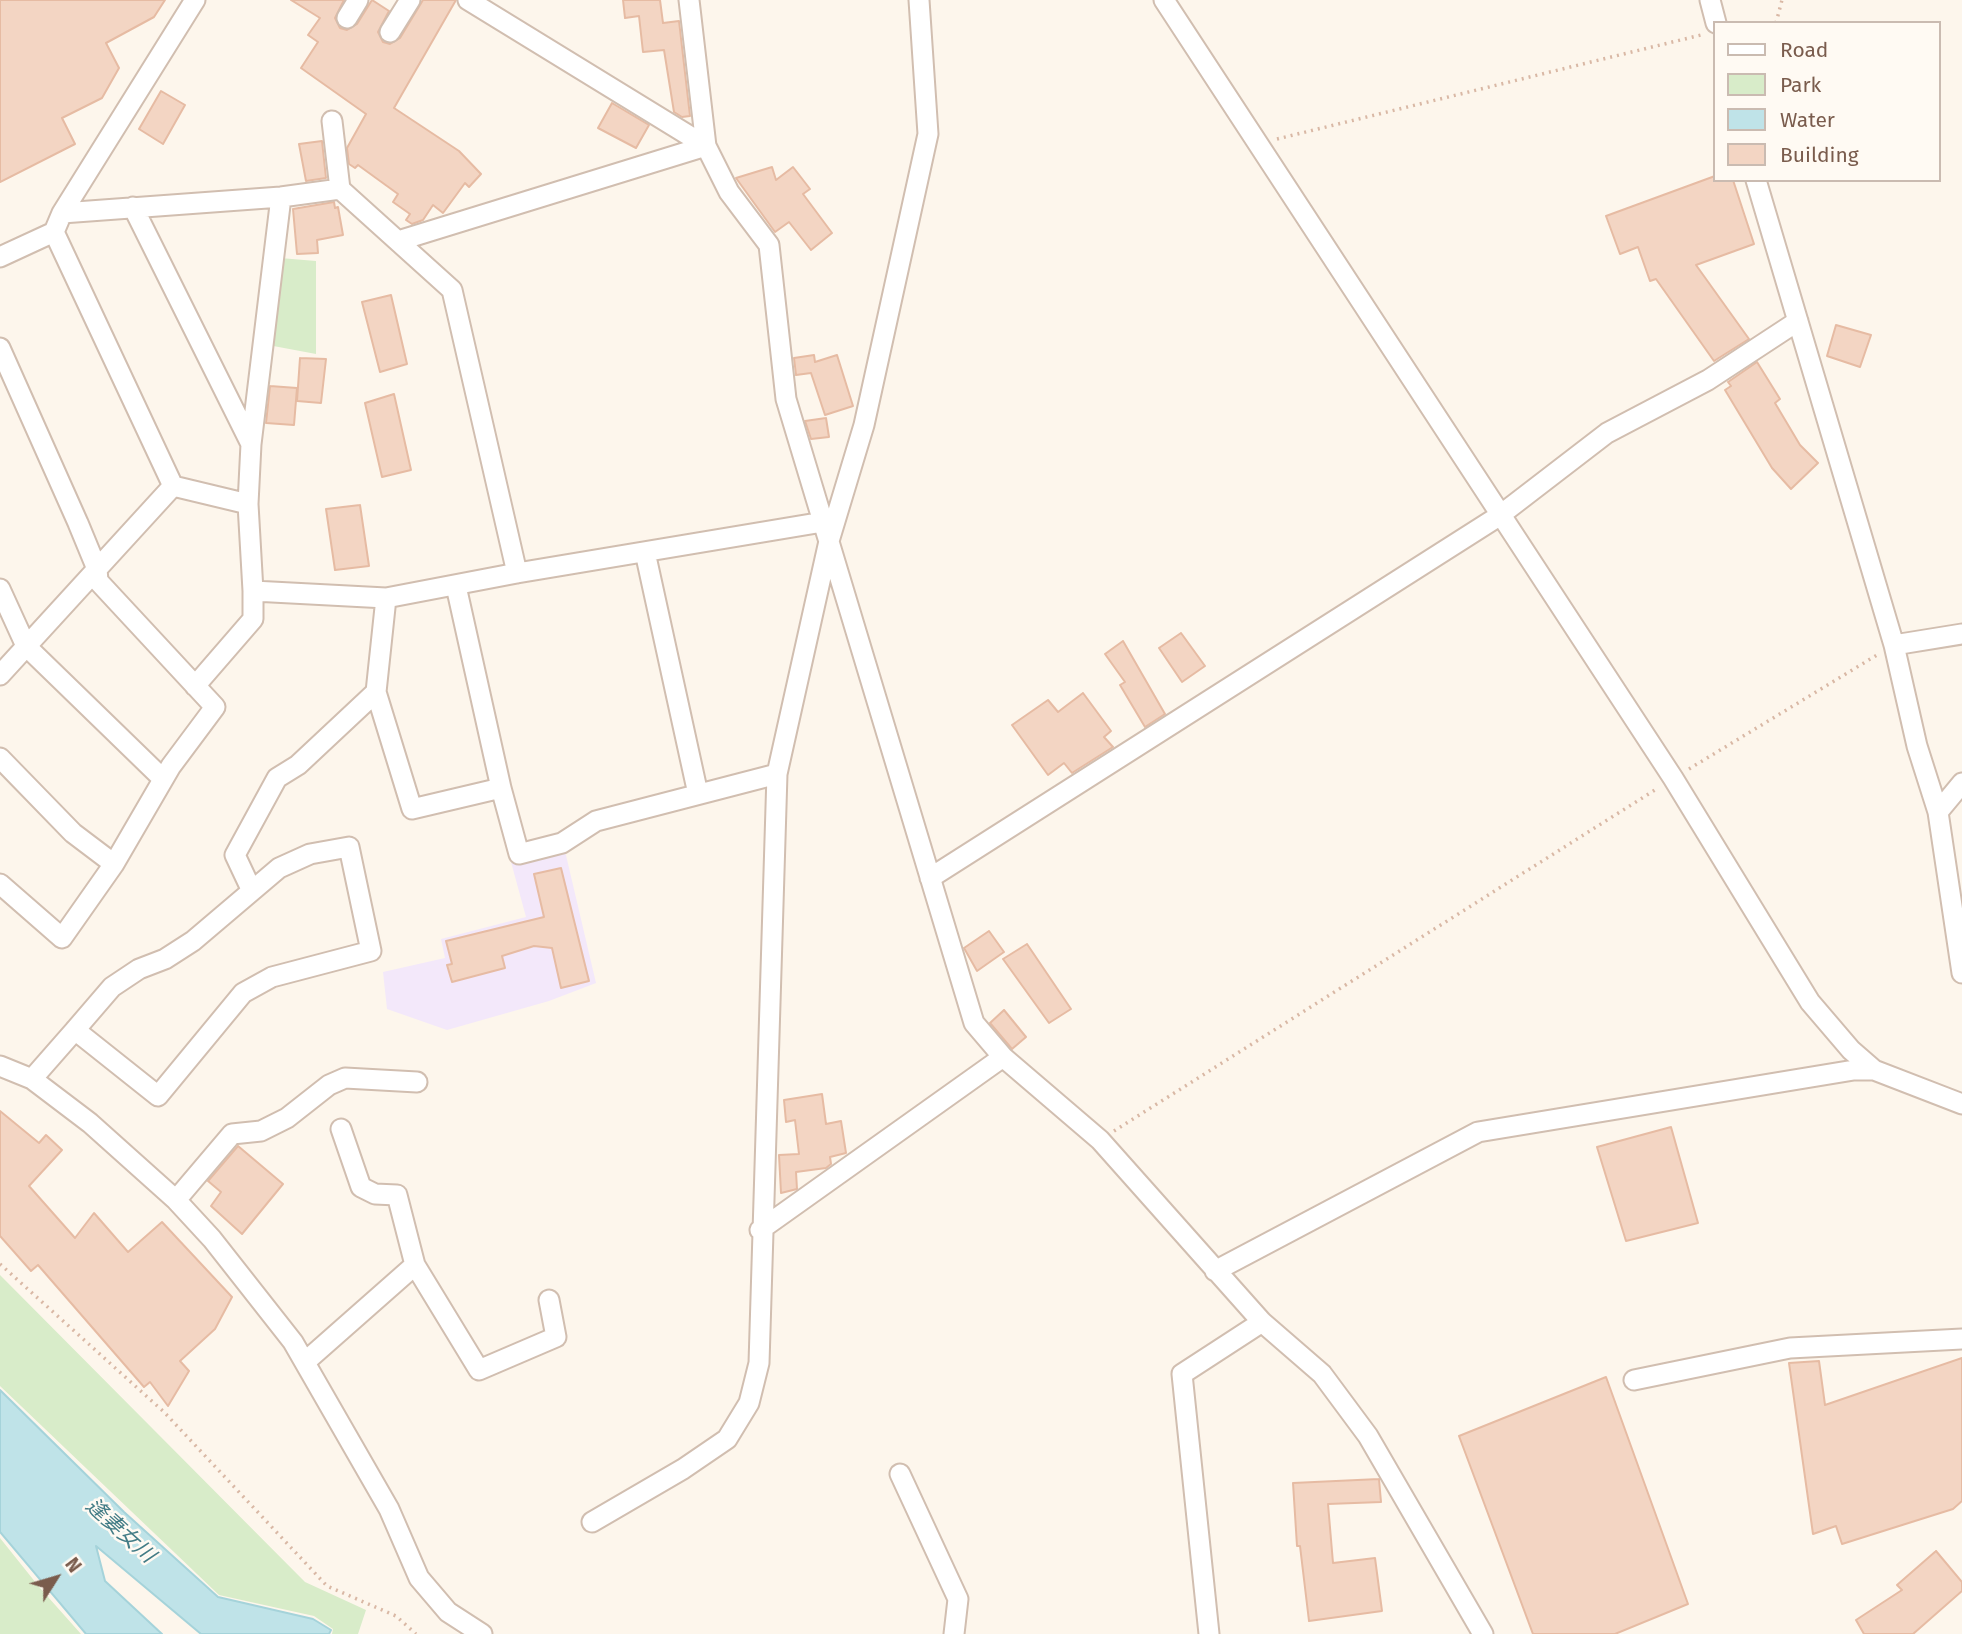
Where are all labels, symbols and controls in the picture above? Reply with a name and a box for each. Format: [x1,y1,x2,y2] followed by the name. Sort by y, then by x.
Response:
[1714,21,1941,182] legend
[1780,37,1828,63] text: Road
[1780,72,1821,98] text: Park
[1780,107,1835,133] text: Water
[1780,142,1859,168] text: Building
[80,1494,160,1568] water label: 逢妻女川
[21,1543,91,1613] north arrow
[60,1553,86,1577] text: N

